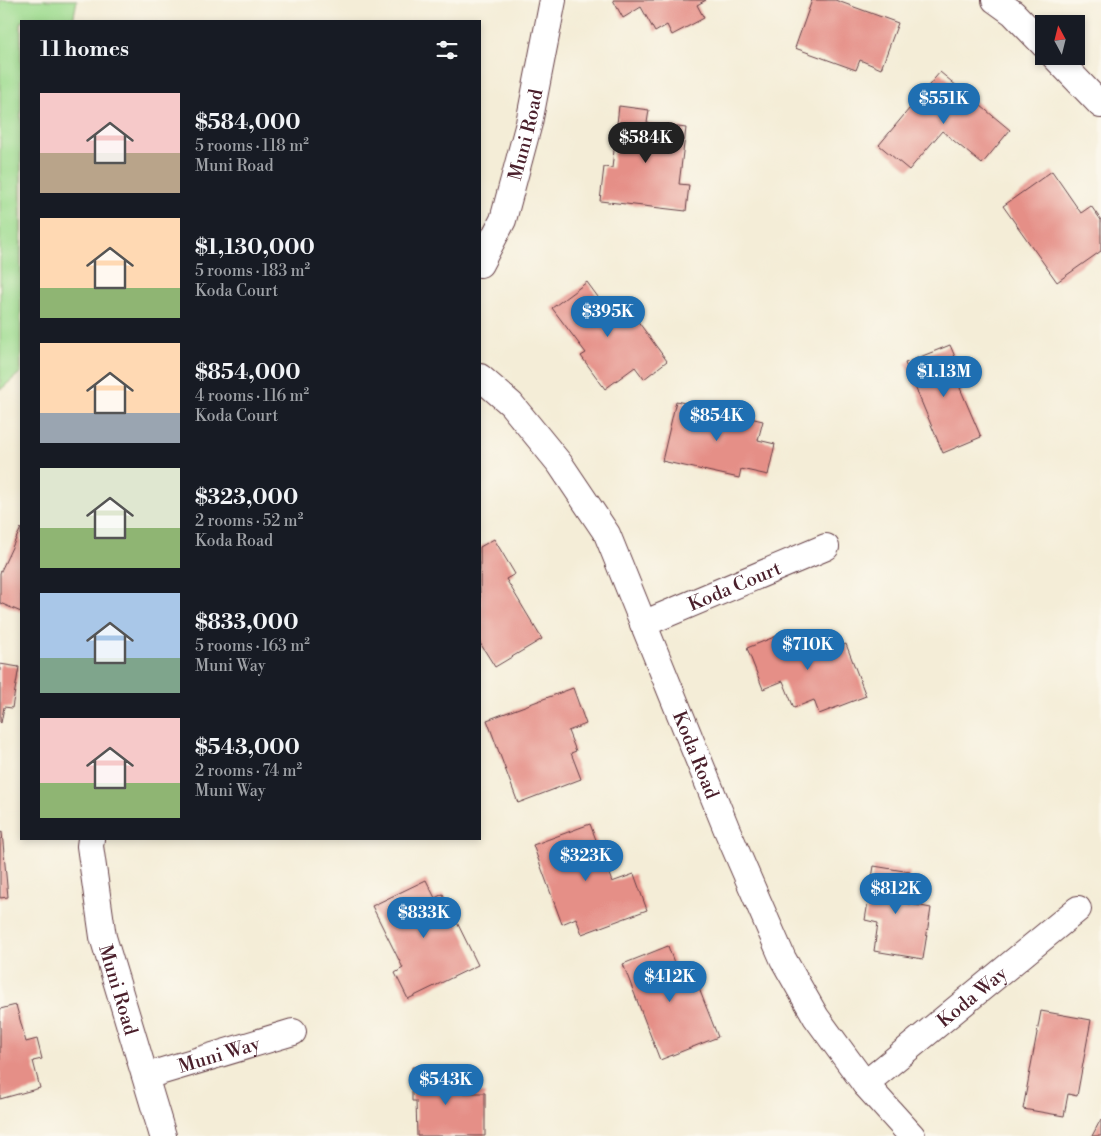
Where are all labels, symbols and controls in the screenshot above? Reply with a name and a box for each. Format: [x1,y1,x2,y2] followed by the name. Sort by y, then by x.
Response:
[1035,15,1085,65] north arrow
[1035,15,1085,65] map controls
[433,36,461,64] icon: filters
[40,37,129,63] text: 11 homes
[909,82,979,125] pin: $551K
[503,87,548,183] street label: Muni Road
[919,89,969,109] text: $551K
[195,110,301,136] text: $584,000
[80,113,140,173] icon: home
[611,121,681,164] pin: $584K
[619,128,673,148] text: $584K
[195,136,309,156] text: 5 rooms · 118 m²
[195,156,273,176] text: Muni Road
[195,235,315,261] text: $1,130,000
[80,238,140,298] icon: home
[195,261,310,281] text: 5 rooms · 183 m²
[195,281,278,301] text: Koda Court
[573,296,643,338] pin: $395K
[582,302,634,322] text: $395K
[903,356,985,398] pin: $1.13M
[195,360,301,386] text: $854,000
[917,362,971,382] text: $1.13M
[80,363,140,423] icon: home
[195,386,309,406] text: 4 rooms · 116 m²
[682,400,752,442] pin: $854K
[195,406,278,426] text: Koda Court
[690,406,744,426] text: $854K
[195,485,298,511] text: $323,000
[80,488,140,548] icon: home
[195,511,303,531] text: 2 rooms · 52 m²
[195,531,273,551] text: Koda Road
[684,556,785,617] street label: Koda Court
[195,610,298,636] text: $833,000
[80,613,140,673] icon: home
[773,628,843,671] pin: $710K
[782,635,834,655] text: $710K
[195,636,310,656] text: 5 rooms · 163 m²
[195,656,266,676] text: Muni Way
[667,708,724,803] street label: Koda Road
[195,735,300,761] text: $543,000
[80,738,140,798] icon: home
[195,761,302,781] text: 2 rooms · 74 m²
[195,781,266,801] text: Muni Way
[551,840,621,882] pin: $323K
[560,846,612,866] text: $323K
[861,872,931,915] pin: $812K
[871,879,921,899] text: $812K
[389,896,459,939] pin: $833K
[398,903,450,923] text: $833K
[93,942,143,1038] street label: Muni Road
[635,960,705,1003] pin: $412K
[932,961,1013,1033] street label: Koda Way
[644,967,696,987] text: $412K
[175,1031,263,1079] street label: Muni Way
[411,1064,481,1106] pin: $543K
[419,1070,473,1090] text: $543K

